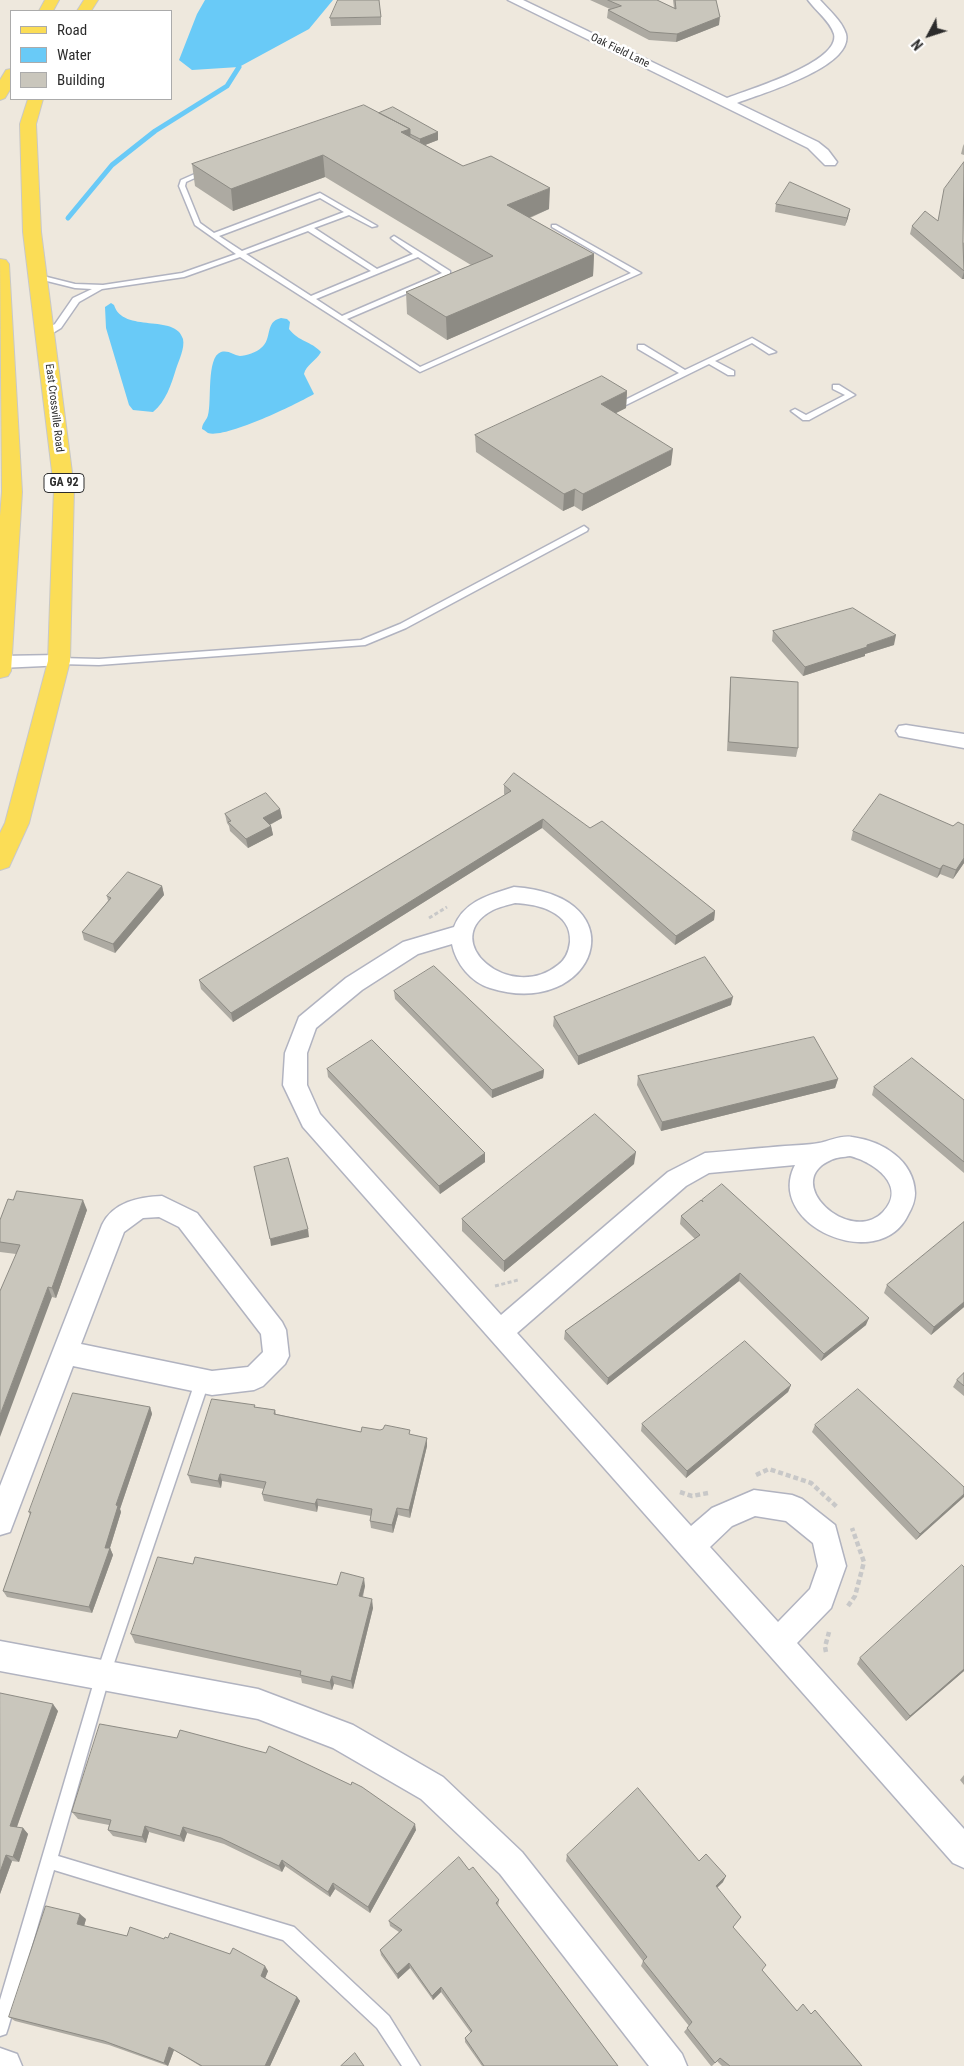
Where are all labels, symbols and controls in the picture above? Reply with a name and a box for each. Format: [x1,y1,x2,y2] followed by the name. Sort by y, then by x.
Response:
[10,10,172,100] legend
[904,10,954,60] north arrow
[57,21,87,39] text: Road
[588,31,652,71] street label: Oak Field Lane
[909,36,926,53] text: N
[57,46,91,64] text: Water
[57,71,105,89] text: Building
[42,363,66,453] street label: East Crossville Road
[44,473,84,492] road number: GA 92

